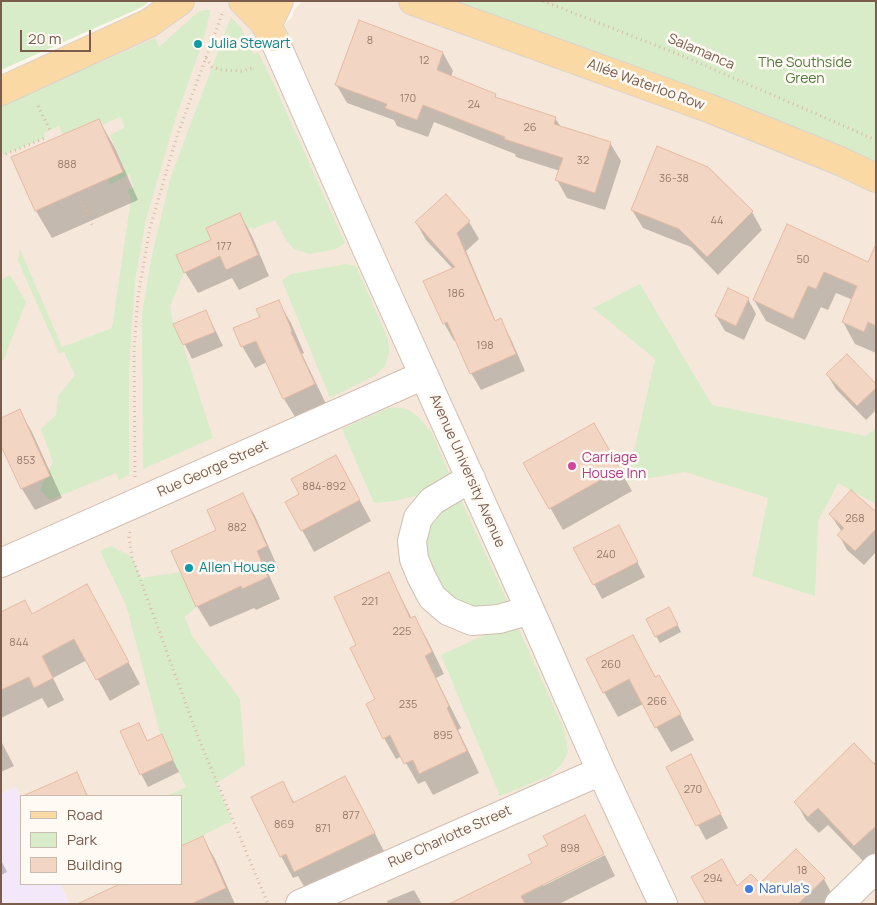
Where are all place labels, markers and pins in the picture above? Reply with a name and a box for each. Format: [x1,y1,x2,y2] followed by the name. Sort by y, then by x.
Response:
[208,36,291,52] place label: Julia Stewart
[192,38,204,50] marker: Julia Stewart
[582,450,646,482] place label: Carriage House Inn
[566,460,578,472] marker: Carriage House Inn
[199,560,275,576] place label: Allen House
[183,562,195,574] marker: Allen House
[759,881,810,897] place label: Narula's
[743,883,755,895] marker: Narula's

